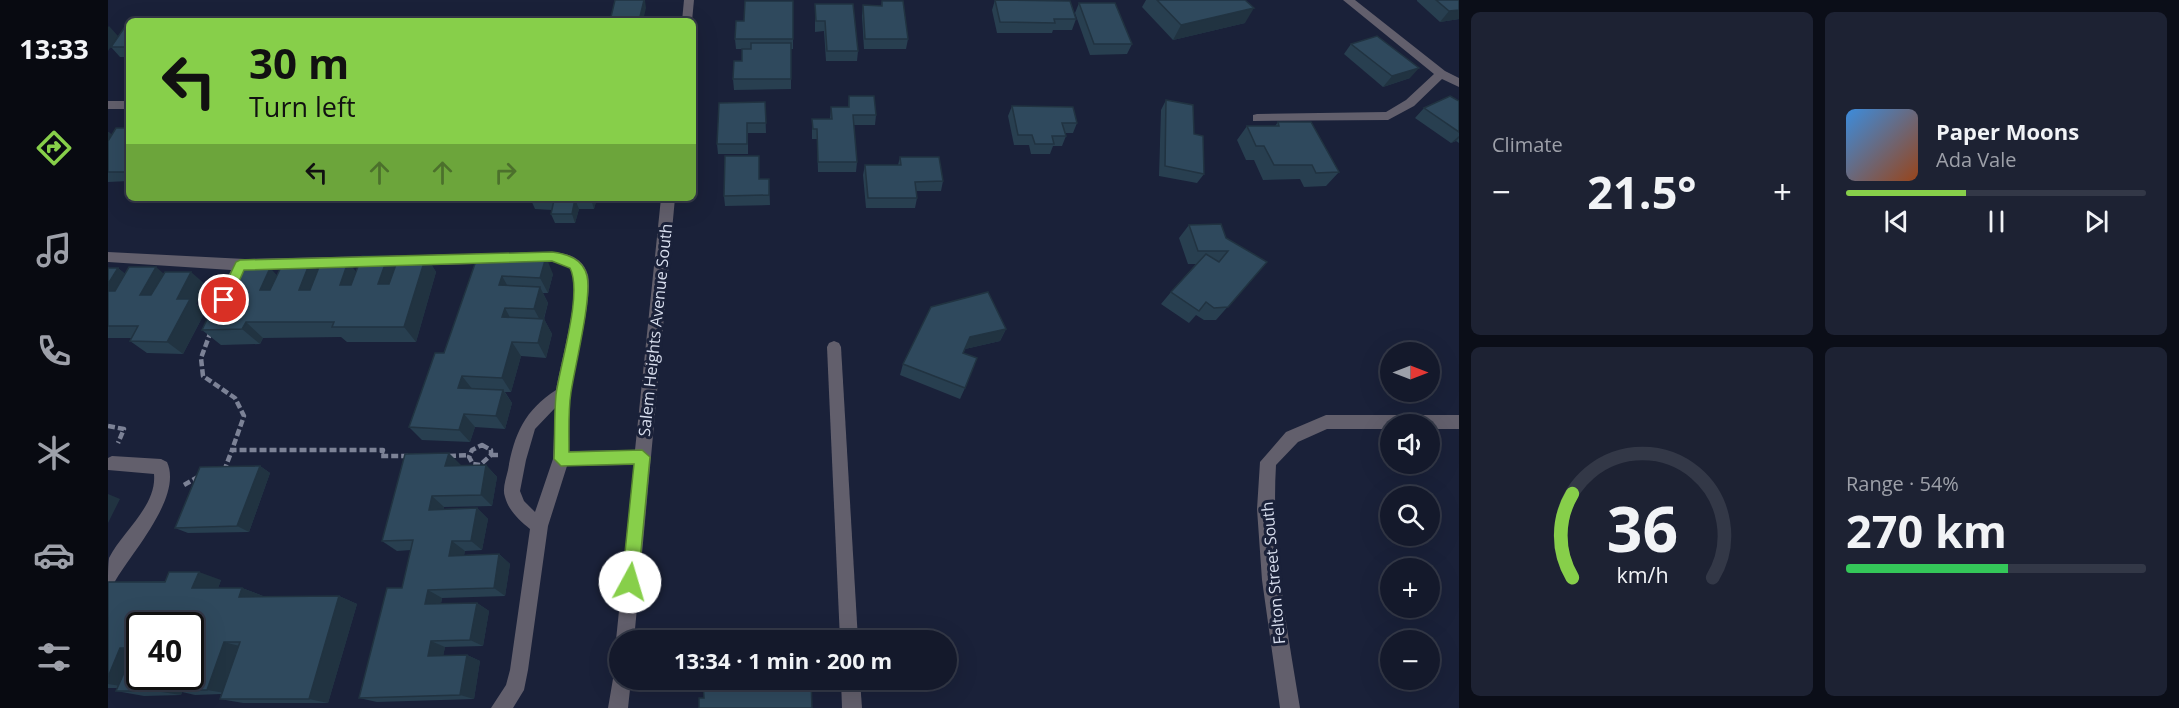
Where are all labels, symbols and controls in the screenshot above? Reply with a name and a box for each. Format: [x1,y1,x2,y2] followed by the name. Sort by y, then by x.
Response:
[19,30,89,67] text: 13:33
[249,34,349,91] text: 30 m
[150,42,228,120] icon: left
[249,88,356,125] text: Turn left
[1936,116,2079,146] text: Paper Moons
[33,127,75,169] icon: directions
[1492,131,1563,158] text: Climate
[1936,146,2017,173] text: Ada Vale
[300,156,333,189] icon: left
[363,156,396,189] icon: ahead
[426,156,459,189] icon: ahead
[489,156,522,189] icon: right
[1587,161,1697,222] text: 21.5°
[1492,169,1511,214] text: −
[1773,169,1792,214] text: +
[1880,205,1913,238] icon: previous
[1980,205,2013,238] icon: pause
[2080,205,2113,238] icon: next
[633,222,677,438] street label: Salem Heights Avenue South
[33,229,75,271] icon: music
[198,274,249,325] pin
[207,283,240,316] icon: arrive
[33,330,75,372] icon: phone
[1380,342,1440,402] north arrow
[1380,342,1440,690] map controls
[1380,414,1440,474] button: sound
[33,432,75,474] icon: climate
[1846,470,1959,497] text: Range · 54%
[1606,485,1678,570] text: 36
[1380,486,1440,546] button: search
[1846,500,2007,561] text: 270 km
[1256,501,1290,645] street label: Felton Street South
[33,534,75,576] icon: car
[598,550,662,614] position arrow
[1380,558,1440,618] button: +
[1616,561,1668,590] text: km/h
[126,612,204,690] speed limit sign: 40
[1380,630,1440,690] button: −
[33,636,75,678] icon: filters
[674,645,892,675] text: 13:34 · 1 min · 200 m

